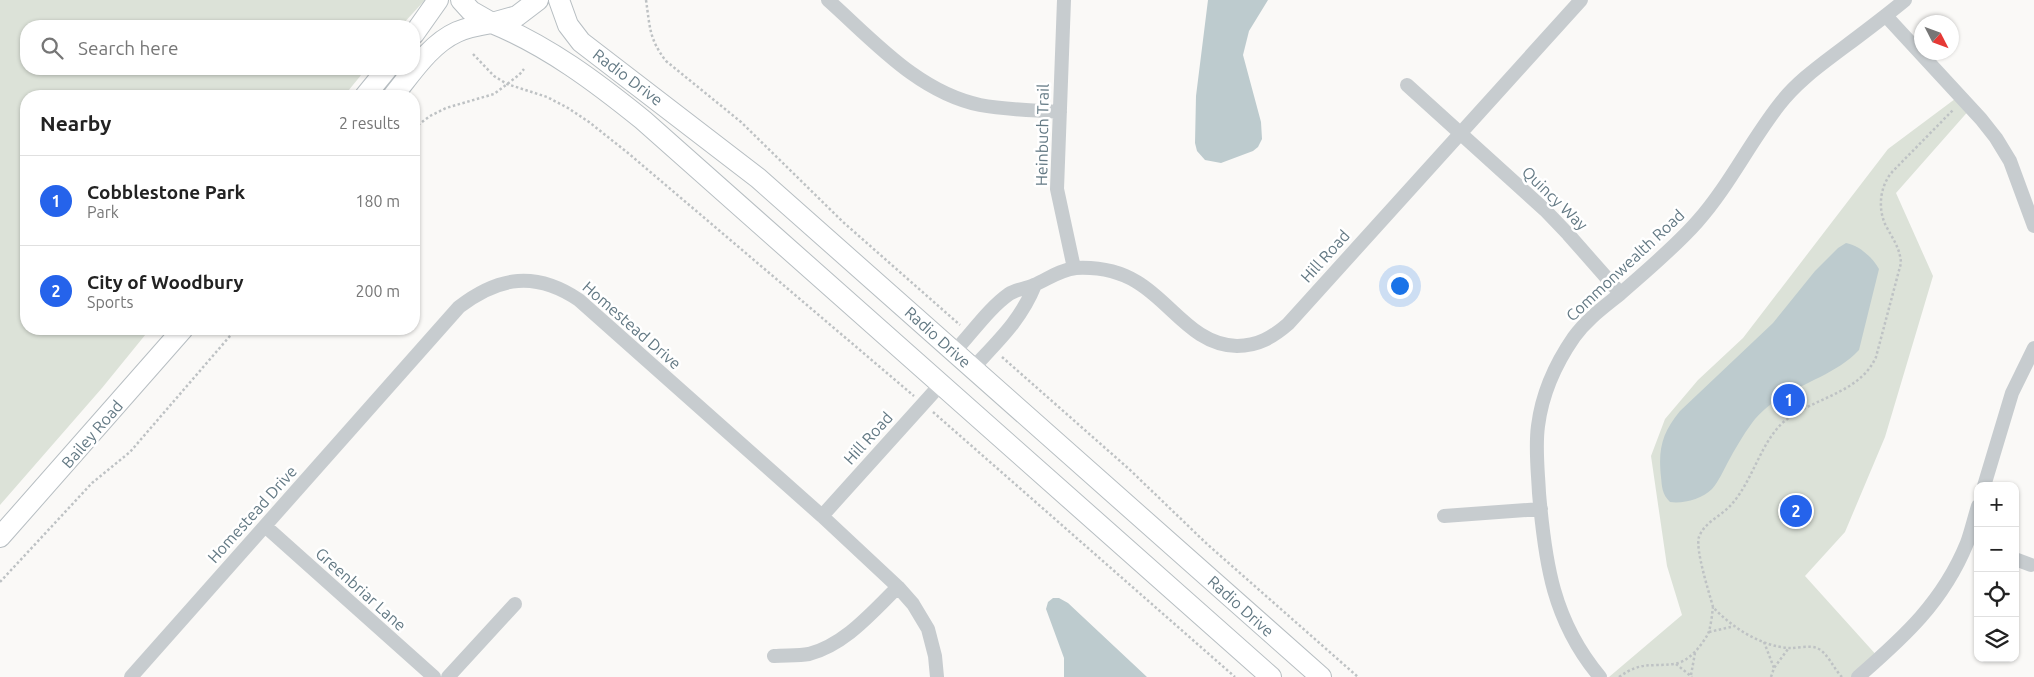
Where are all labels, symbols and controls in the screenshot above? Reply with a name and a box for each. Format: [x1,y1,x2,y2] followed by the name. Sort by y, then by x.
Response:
[1914,15,1959,60] north arrow
[20,20,420,75] search box
[38,34,66,62] icon: search
[78,37,178,59] text: Search here
[590,45,666,109] street label: Radio Drive
[1032,84,1052,186] street label: Heinbuch Trail
[40,111,111,135] text: Nearby
[339,114,400,132] text: 2 results
[1519,162,1592,234] street label: Quincy Way
[87,181,245,203] text: Cobblestone Park
[51,192,61,210] text: 1
[355,192,400,210] text: 180 m
[87,203,119,221] text: Park
[1562,206,1688,324] street label: Commonwealth Road
[1297,226,1353,286] street label: Hill Road
[87,271,244,293] text: City of Woodbury
[1387,273,1413,299] your location
[579,277,685,373] street label: Homestead Drive
[51,282,61,300] text: 2
[355,282,400,300] text: 200 m
[87,293,133,311] text: Sports
[901,303,975,371] street label: Radio Drive
[1773,381,1805,419] pin: 1
[58,397,126,471] street label: Bailey Road
[840,408,896,468] street label: Hill Road
[204,462,300,566] street label: Homestead Drive
[1974,482,2019,662] map controls
[1974,482,2019,527] button: +
[1780,492,1812,530] pin: 2
[1974,527,2019,572] button: −
[312,544,410,634] street label: Greenbriar Lane
[1204,572,1278,640] street label: Radio Drive
[1974,572,2019,617] button: locate
[1974,617,2019,662] button: layers

